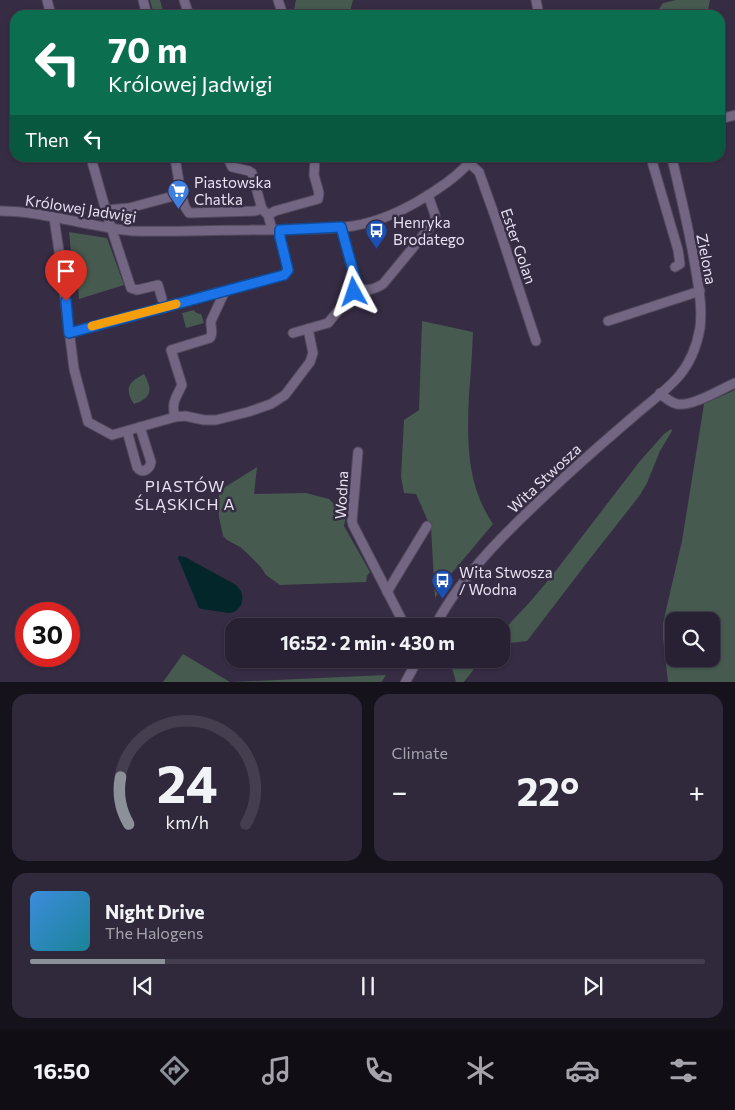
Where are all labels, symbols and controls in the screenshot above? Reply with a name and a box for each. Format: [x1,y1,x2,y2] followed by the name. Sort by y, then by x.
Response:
[108,27,188,70] text: 70 m
[25,30,90,95] icon: left
[108,70,273,97] text: Królowej Jadwigi
[79,125,107,153] icon: left
[25,128,69,151] text: Then
[194,173,271,208] place label: Piastowska Chatka
[166,179,190,210] supermarket icon: Piastowska Chatka
[24,190,138,226] street label: Królowej Jadwigi
[498,206,540,286] street label: Ester Golan
[393,213,465,248] place label: Henryka Brodatego
[365,219,389,250] bus stop icon: Henryka Brodatego
[693,232,721,286] street label: Zielona
[45,250,87,301] pin
[52,257,80,285] icon: arrive
[327,265,379,317] position arrow
[504,440,584,516] street label: Wita Stwosza
[331,470,351,520] street label: Wodna
[134,476,236,513] district label: PIASTÓW ŚLĄSKICH A
[459,563,553,598] place label: Wita Stwosza / Wodna
[431,569,455,600] bus stop icon: Wita Stwosza / Wodna
[15,602,80,667] speed limit sign: 30
[665,612,720,667] map controls
[665,612,720,667] button: search
[280,631,455,654] text: 16:52 · 2 min · 430 m
[392,743,448,762] text: Climate
[156,750,217,814] text: 24
[517,767,579,814] text: 22°
[392,774,407,808] text: −
[689,774,705,808] text: +
[165,811,208,833] text: km/h
[105,900,205,923] text: Night Drive
[105,923,203,942] text: The Halogens
[129,972,157,1000] icon: previous
[354,972,382,1000] icon: pause
[579,972,607,1000] icon: next
[157,1053,192,1088] icon: directions
[259,1053,294,1088] icon: music
[361,1053,396,1088] icon: phone
[463,1053,498,1088] icon: climate
[565,1053,600,1088] icon: car
[666,1053,701,1088] icon: filters
[33,1057,90,1084] text: 16:50

